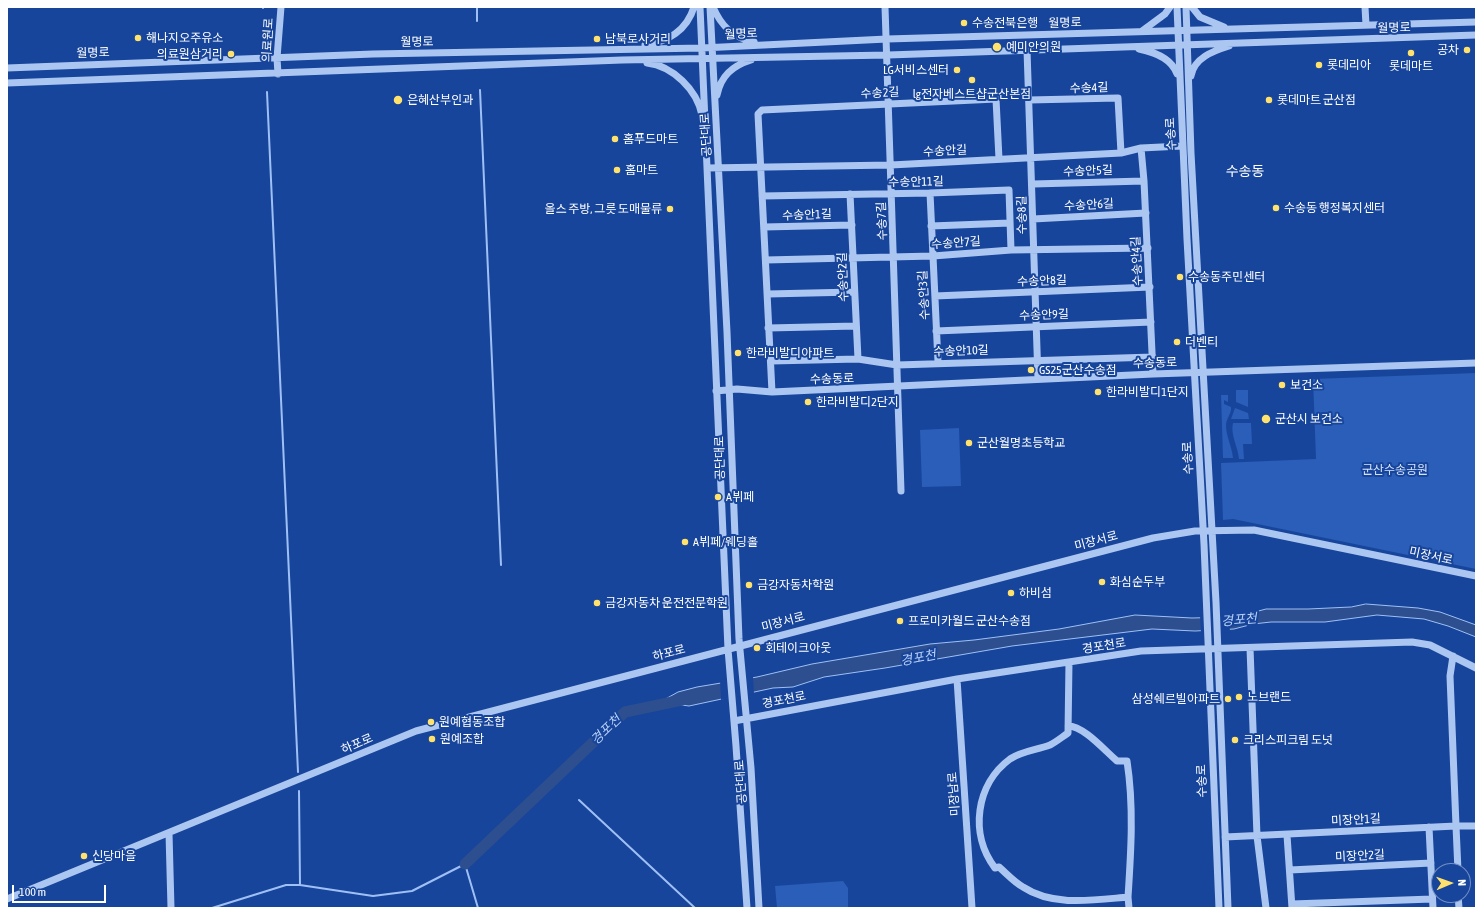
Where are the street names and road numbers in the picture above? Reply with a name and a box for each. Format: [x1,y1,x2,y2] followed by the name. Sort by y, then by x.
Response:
[1048,15,1082,31] street label: 월명로
[260,18,276,62] street label: 의료원로
[1377,20,1411,36] street label: 월명로
[724,26,758,42] street label: 월명로
[400,35,434,49] street label: 월명로
[76,45,110,61] street label: 월명로
[1069,80,1109,96] street label: 수송4길
[860,85,900,101] street label: 수송2길
[698,113,714,157] street label: 공단대로
[1163,117,1179,151] street label: 수송로
[923,143,967,159] street label: 수송안길
[1063,163,1113,179] street label: 수송안5길
[888,174,944,190] street label: 수송안11길
[1014,195,1030,235] street label: 수송8길
[1064,197,1114,213] street label: 수송안6길
[874,201,890,241] street label: 수송7길
[782,207,832,223] street label: 수송안1길
[931,234,981,252] street label: 수송안7길
[1129,236,1145,286] street label: 수송안4길
[835,252,851,302] street label: 수송안2길
[916,270,932,320] street label: 수송안3길
[1017,273,1067,289] street label: 수송안8길
[1019,307,1069,323] street label: 수송안9길
[933,343,989,359] street label: 수송안10길
[1133,355,1177,371] street label: 수송동로
[810,371,854,387] street label: 수송동로
[712,436,728,480] street label: 공단대로
[1180,441,1196,475] street label: 수송로
[1073,528,1119,554] street label: 미장서로
[1408,544,1454,568] street label: 미장서로
[760,609,806,635] street label: 미장서로
[1081,635,1127,657] street label: 경포천로
[651,642,687,664] street label: 하포로
[761,689,807,711] street label: 경포천로
[339,731,375,757] street label: 하포로
[732,759,750,805] street label: 공단대로
[1194,764,1210,798] street label: 수송로
[945,771,963,817] street label: 미장남로
[1331,812,1381,828] street label: 미장안1길
[1335,848,1385,864] street label: 미장안2길

